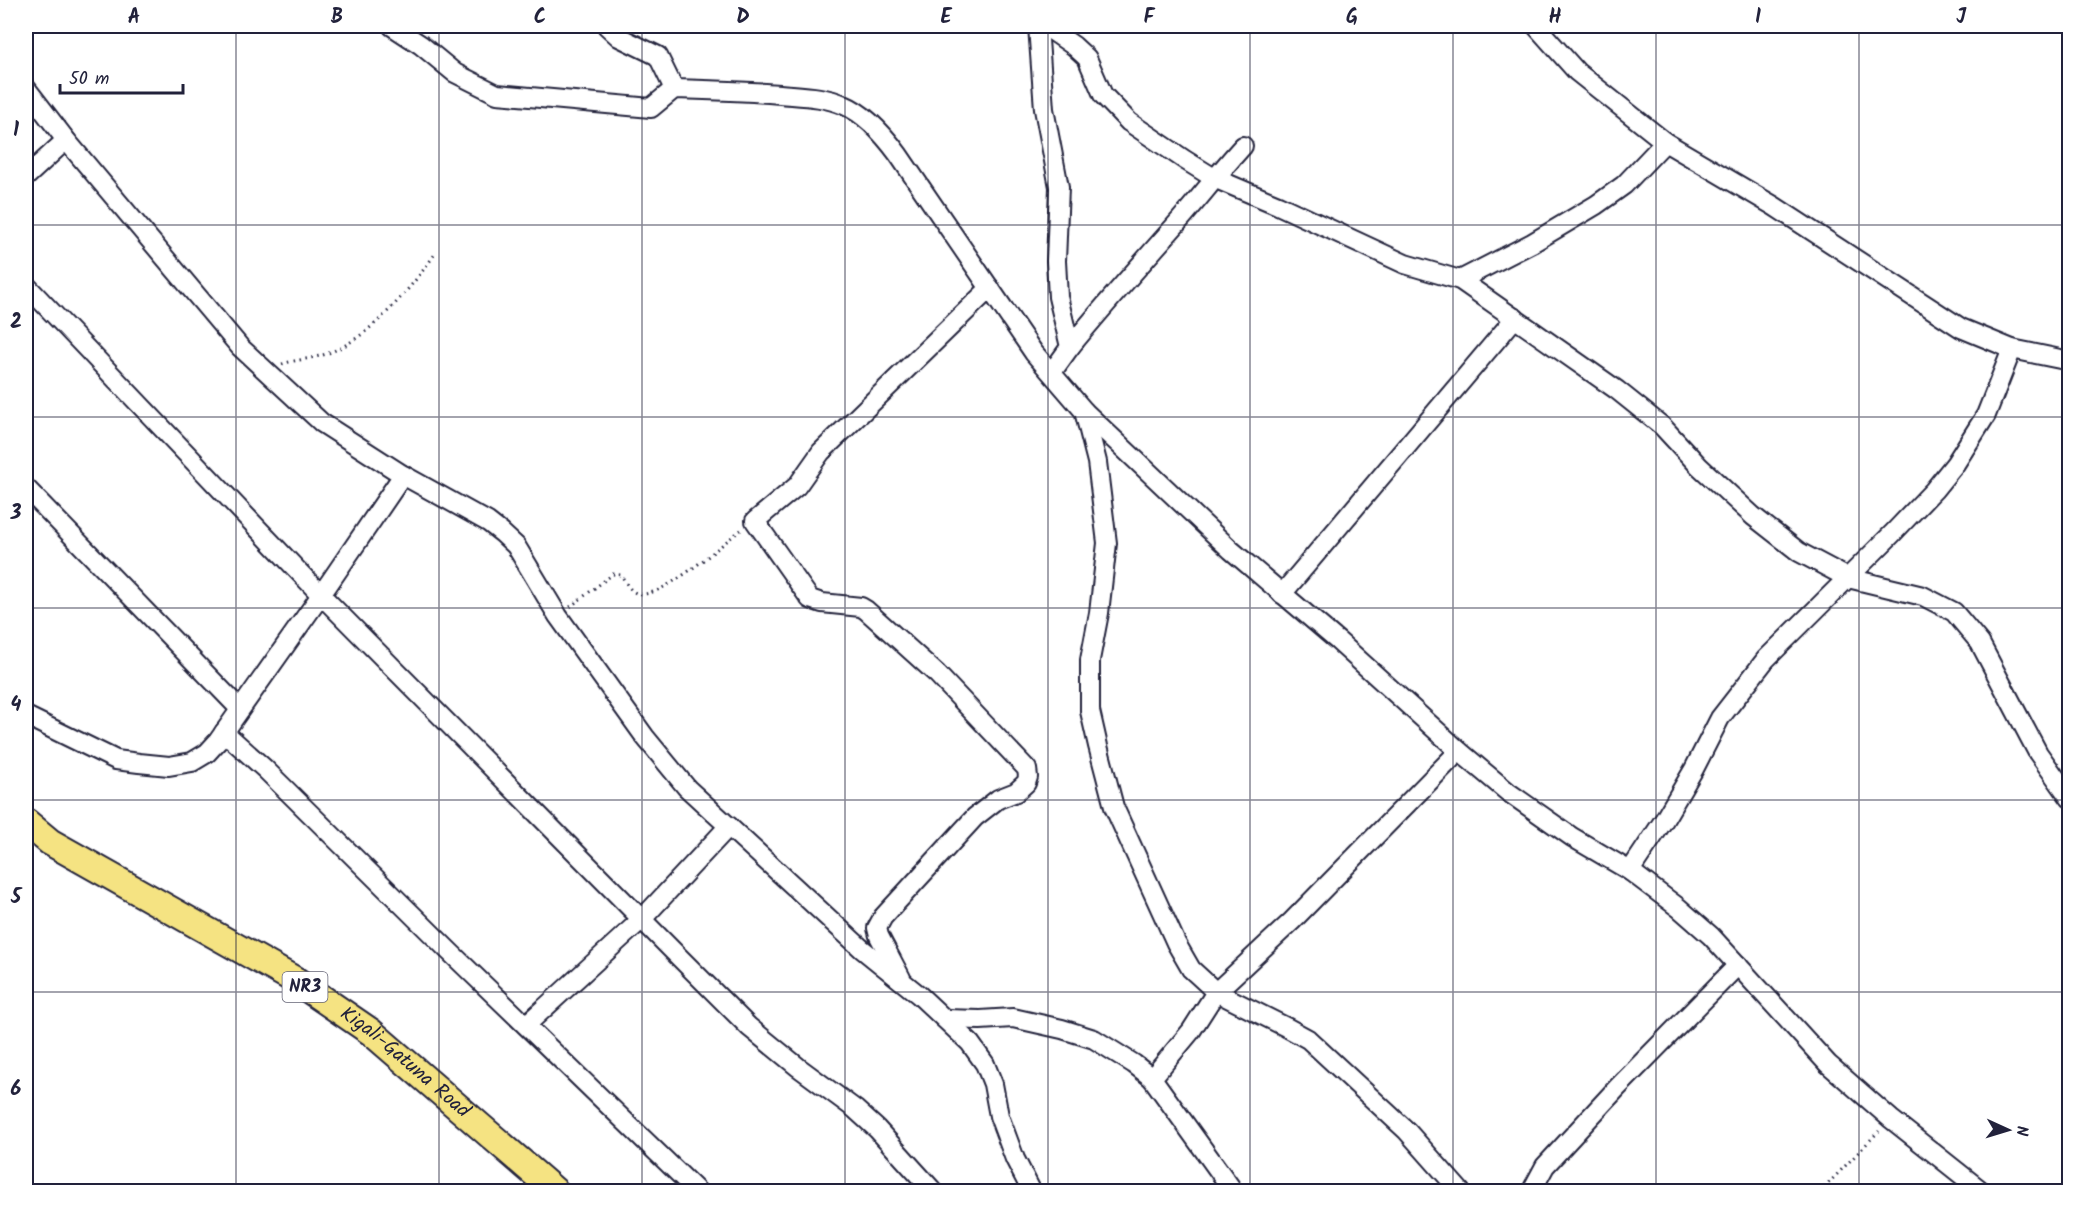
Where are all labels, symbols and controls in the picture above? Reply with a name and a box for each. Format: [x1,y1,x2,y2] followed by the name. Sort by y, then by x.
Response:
[128,2,140,34] text: A
[331,2,343,34] text: B
[534,2,546,34] text: C
[736,2,750,34] text: D
[940,2,952,34] text: E
[1144,2,1156,34] text: F
[1346,2,1358,34] text: G
[1548,2,1562,34] text: H
[1755,2,1761,34] text: I
[1956,2,1967,34] text: J
[60,57,183,95] scale bar
[69,65,109,94] text: 50 m
[13,115,19,147] text: 1
[10,307,22,339] text: 2
[10,498,22,530] text: 3
[11,690,22,722] text: 4
[10,882,23,914] text: 5
[282,972,328,1002] road number: NR3
[333,999,478,1127] street label: Kigali-Gatuna Road
[11,1074,22,1106] text: 6
[1978,1100,2038,1160] north arrow
[2009,1125,2034,1137] text: N

